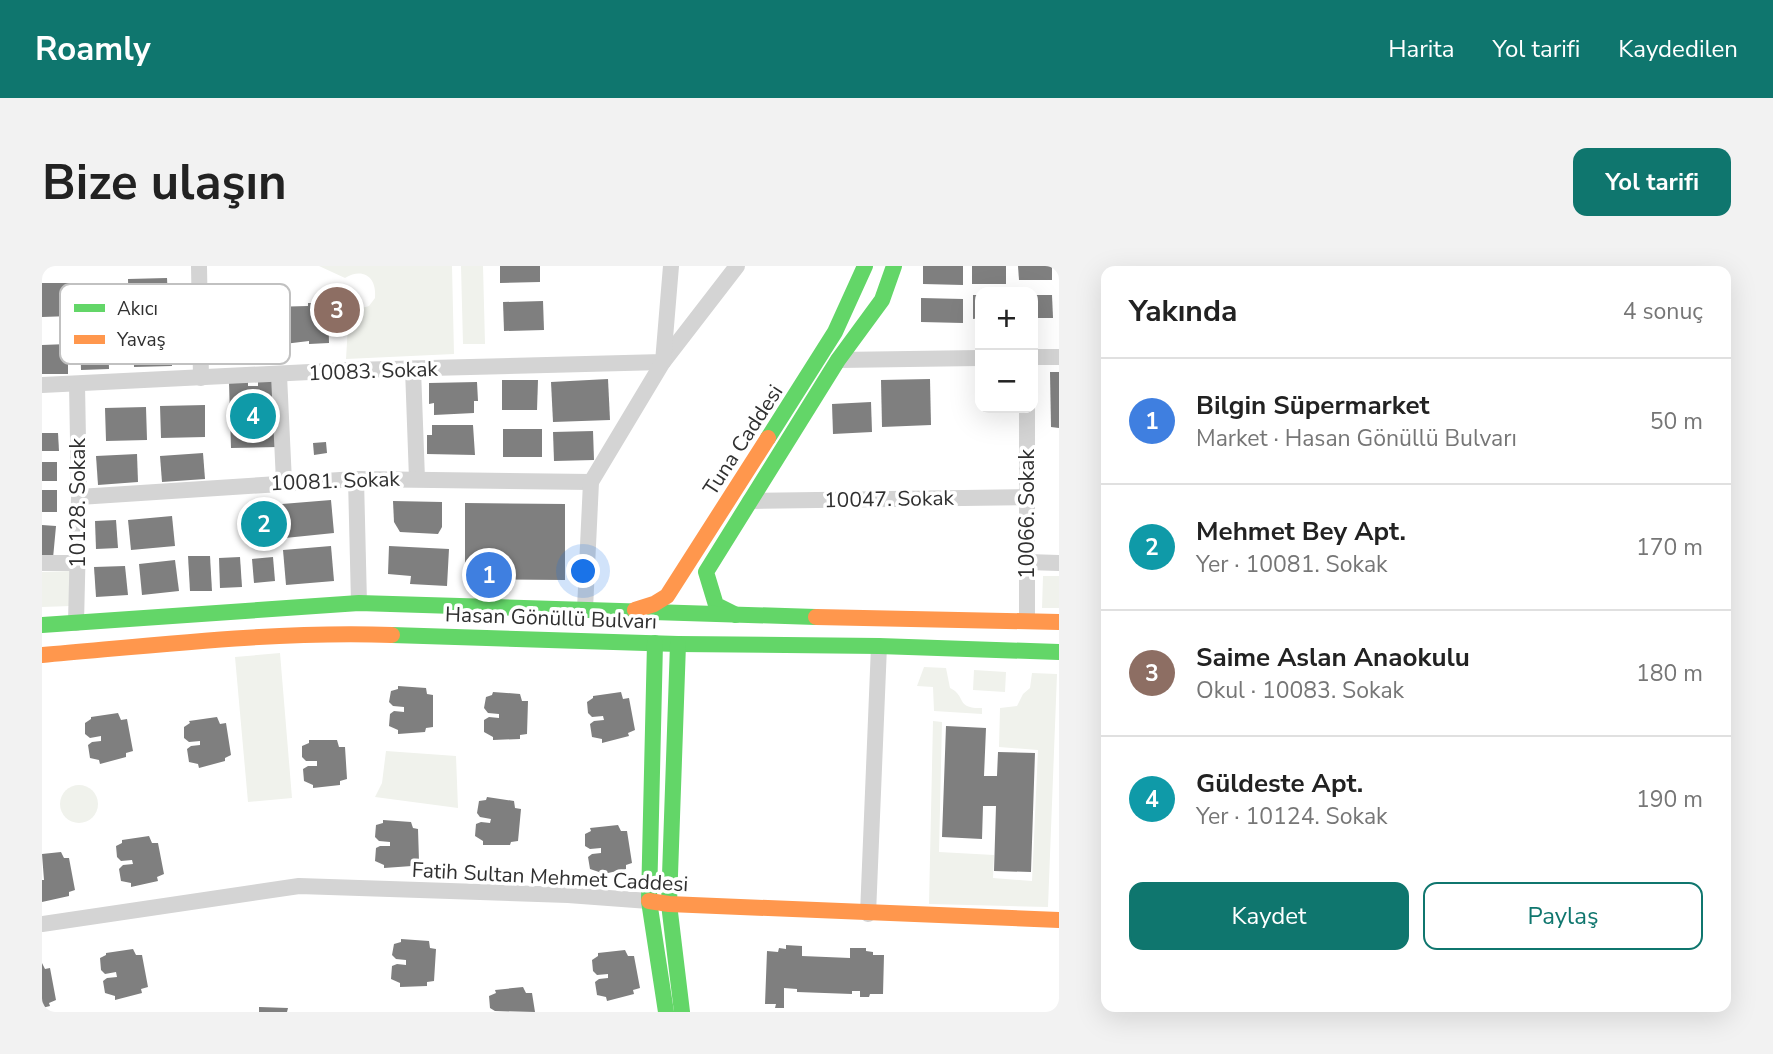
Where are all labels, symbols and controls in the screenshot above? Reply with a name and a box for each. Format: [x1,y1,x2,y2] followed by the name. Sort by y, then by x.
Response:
[35,27,151,72] text: Roamly
[1388,33,1454,65] text: Harita
[1492,33,1580,65] text: Yol tarifi
[1618,33,1738,65] text: Kaydedilen
[1573,148,1731,216] button: Yol tarifi
[42,149,287,216] text: Bize ulaşın
[60,284,290,364] legend
[314,284,360,336] pin: 3
[975,287,1038,413] map controls
[975,287,1038,350] button: +
[1129,291,1237,332] text: Yakında
[117,296,158,322] text: Akıcı
[1623,296,1703,327] text: 4 sonuç
[116,327,166,353] text: Yavaş
[975,350,1038,413] button: −
[308,355,439,387] street label: 10083. Sokak
[697,379,789,501] street label: Tuna Caddesi
[1196,388,1430,423] text: Bilgin Süpermarket
[230,390,276,442] pin: 4
[1145,406,1159,437] text: 1
[1650,406,1703,437] text: 50 m
[1196,423,1517,454] text: Market · Hasan Gönüllü Bulvarı
[64,438,92,568] street label: 10128. Sokak
[1013,449,1041,579] street label: 10066. Sokak
[270,465,401,497] street label: 10081. Sokak
[824,484,955,514] street label: 10047. Sokak
[241,498,287,550] pin: 2
[1196,514,1406,549] text: Mehmet Bey Apt.
[1145,532,1159,563] text: 2
[1636,532,1703,563] text: 170 m
[466,549,512,601] pin: 1
[1196,549,1388,580] text: Yer · 10081. Sokak
[566,554,600,588] your location
[445,600,657,636] street label: Hasan Gönüllü Bulvarı
[1196,640,1470,675] text: Saime Aslan Anaokulu
[1145,658,1159,689] text: 3
[1636,658,1703,689] text: 180 m
[1196,675,1404,706] text: Okul · 10083. Sokak
[1196,766,1363,801] text: Güldeste Apt.
[1145,784,1159,815] text: 4
[1636,784,1703,815] text: 190 m
[1196,801,1388,832] text: Yer · 10124. Sokak
[411,856,689,898] street label: Fatih Sultan Mehmet Caddesi
[1129,882,1409,950] button: Kaydet
[1423,882,1703,950] button: Paylaş

